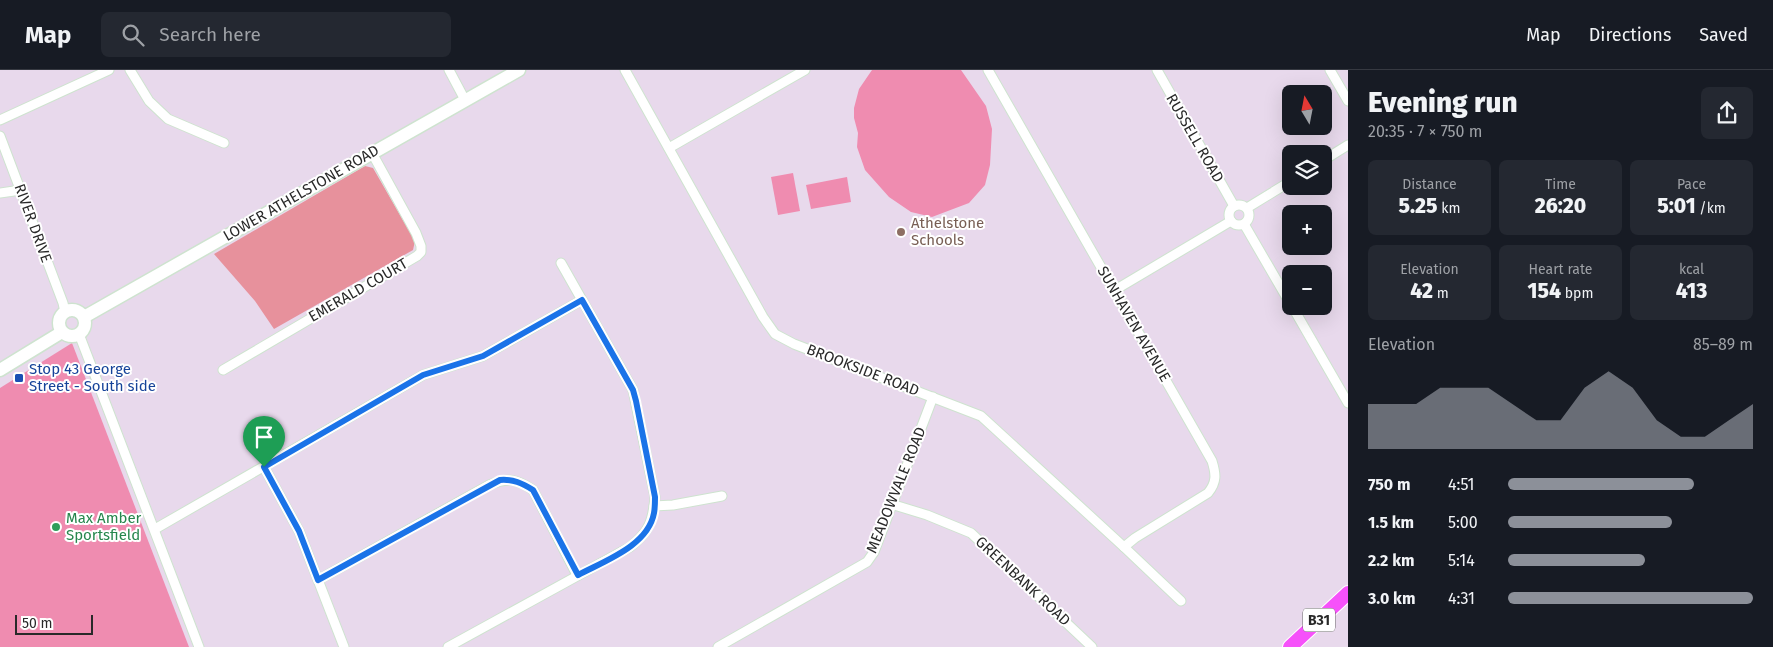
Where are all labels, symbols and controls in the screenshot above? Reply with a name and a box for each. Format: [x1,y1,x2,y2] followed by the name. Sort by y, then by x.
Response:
[101,12,451,57] search box
[25,21,71,49] text: Map
[119,21,147,49] icon: search
[159,23,261,46] text: Search here
[1526,24,1561,46] text: Map
[1589,24,1671,46] text: Directions
[1699,24,1748,46] text: Saved
[1282,85,1332,135] north arrow
[1282,85,1332,315] map controls
[1368,86,1518,119] text: Evening run
[1701,87,1753,139] button: share
[1162,90,1228,186] street label: RUSSELL ROAD
[1368,122,1483,141] text: 20:35 · 7 × 750 m
[220,141,382,245] street label: LOWER ATHELSTONE ROAD
[1282,145,1332,195] button: layers
[1402,176,1457,193] text: Distance
[1545,176,1576,193] text: Time
[1677,176,1706,193] text: Pace
[10,181,56,265] street label: RIVER DRIVE
[1399,193,1438,219] text: 5.25
[1535,193,1586,219] text: 26:20
[1657,193,1696,219] text: 5:01
[1438,200,1460,217] text: km
[1696,200,1726,217] text: /km
[1282,205,1332,255] button: +
[911,214,984,249] place label: Athelstone Schools
[895,226,907,238] marker: Athelstone Schools
[305,254,411,326] street label: EMERALD COURT
[1400,261,1459,278] text: Elevation
[1529,261,1592,278] text: Heart rate
[1679,261,1704,278] text: kcal
[1094,263,1174,385] street label: SUNHAVEN AVENUE
[1282,265,1332,315] button: −
[1410,278,1433,304] text: 42
[1528,278,1561,304] text: 154
[1676,278,1707,304] text: 413
[1433,285,1449,302] text: m
[1561,285,1593,302] text: bpm
[1368,335,1435,354] text: Elevation
[1693,335,1753,354] text: 85–89 m
[804,340,922,400] street label: BROOKSIDE ROAD
[29,360,156,395] place label: Stop 43 George Street - South side
[13,372,25,384] marker: Stop 43 George Street - South side
[243,416,285,467] pin
[250,423,278,451] icon: arrive
[862,424,930,556] street label: MEADOWVALE ROAD
[1368,475,1411,494] text: 750 m
[1448,475,1475,494] text: 4:51
[66,509,142,544] place label: Max Amber Sportsfield
[1368,513,1414,532] text: 1.5 km
[1448,513,1478,532] text: 5:00
[50,521,62,533] marker: Max Amber Sportsfield
[972,532,1074,630] street label: GREENBANK ROAD
[1368,551,1415,570] text: 2.2 km
[1448,551,1475,570] text: 5:14
[1368,589,1415,608] text: 3.0 km
[1448,589,1475,608] text: 4:31
[1303,608,1335,632] road number: B31
[15,612,92,635] scale bar
[22,615,53,632] text: 50 m

